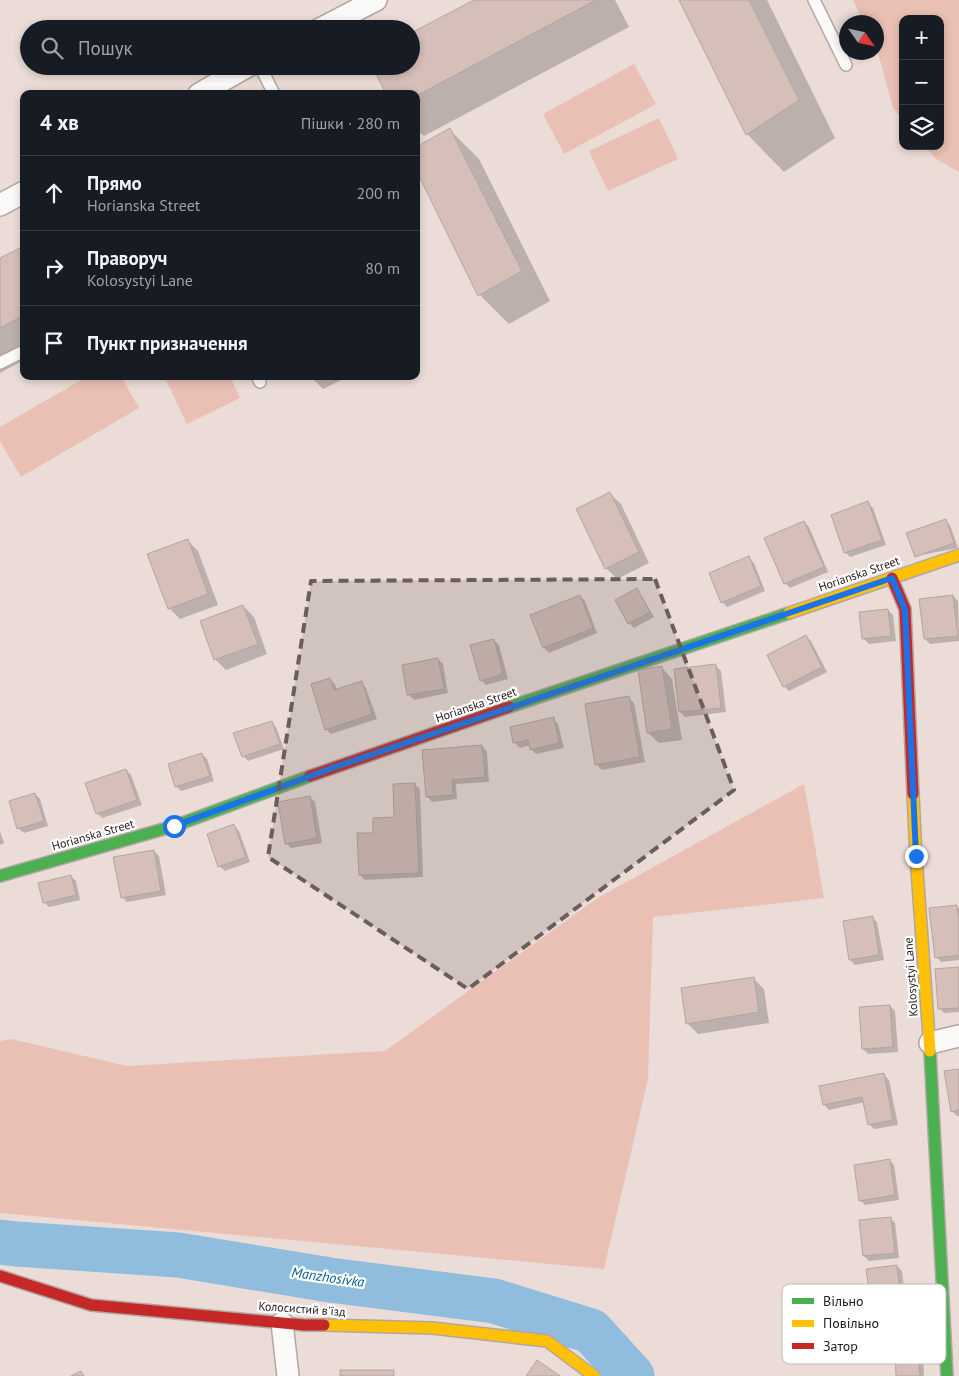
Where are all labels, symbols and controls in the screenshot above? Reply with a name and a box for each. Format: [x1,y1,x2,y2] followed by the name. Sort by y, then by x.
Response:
[839,15,884,60] north arrow
[899,15,944,150] map controls
[899,15,944,60] button: +
[20,20,420,75] search box
[38,34,66,62] icon: search
[78,36,133,60] text: Пошук
[899,60,944,105] button: −
[899,105,944,150] button: layers
[40,109,79,136] text: 4 хв
[301,113,400,133] text: Пішки · 280 m
[87,171,142,195] text: Прямо
[40,179,68,207] icon: ahead
[357,183,400,203] text: 200 m
[87,195,200,215] text: Horianska Street
[87,246,167,270] text: Праворуч
[40,254,68,282] icon: right
[365,258,400,278] text: 80 m
[87,270,193,290] text: Kolosystyi Lane
[40,329,68,357] icon: arrive
[87,331,248,355] text: Пункт призначення
[816,553,901,594] street label: Horianska Street
[433,684,518,725] street label: Horianska Street
[163,815,186,838] route start
[50,816,136,853] street label: Horianska Street
[905,845,928,868] route end
[900,937,921,1017] street label: Kolosystyi Lane
[290,1263,366,1291] water label: Manzhosivka
[782,1284,946,1364] legend
[823,1292,864,1310] text: Вільно
[258,1298,347,1319] street label: Колосистий в'їзд
[823,1314,879,1332] text: Повільно
[823,1337,858,1355] text: Затор

